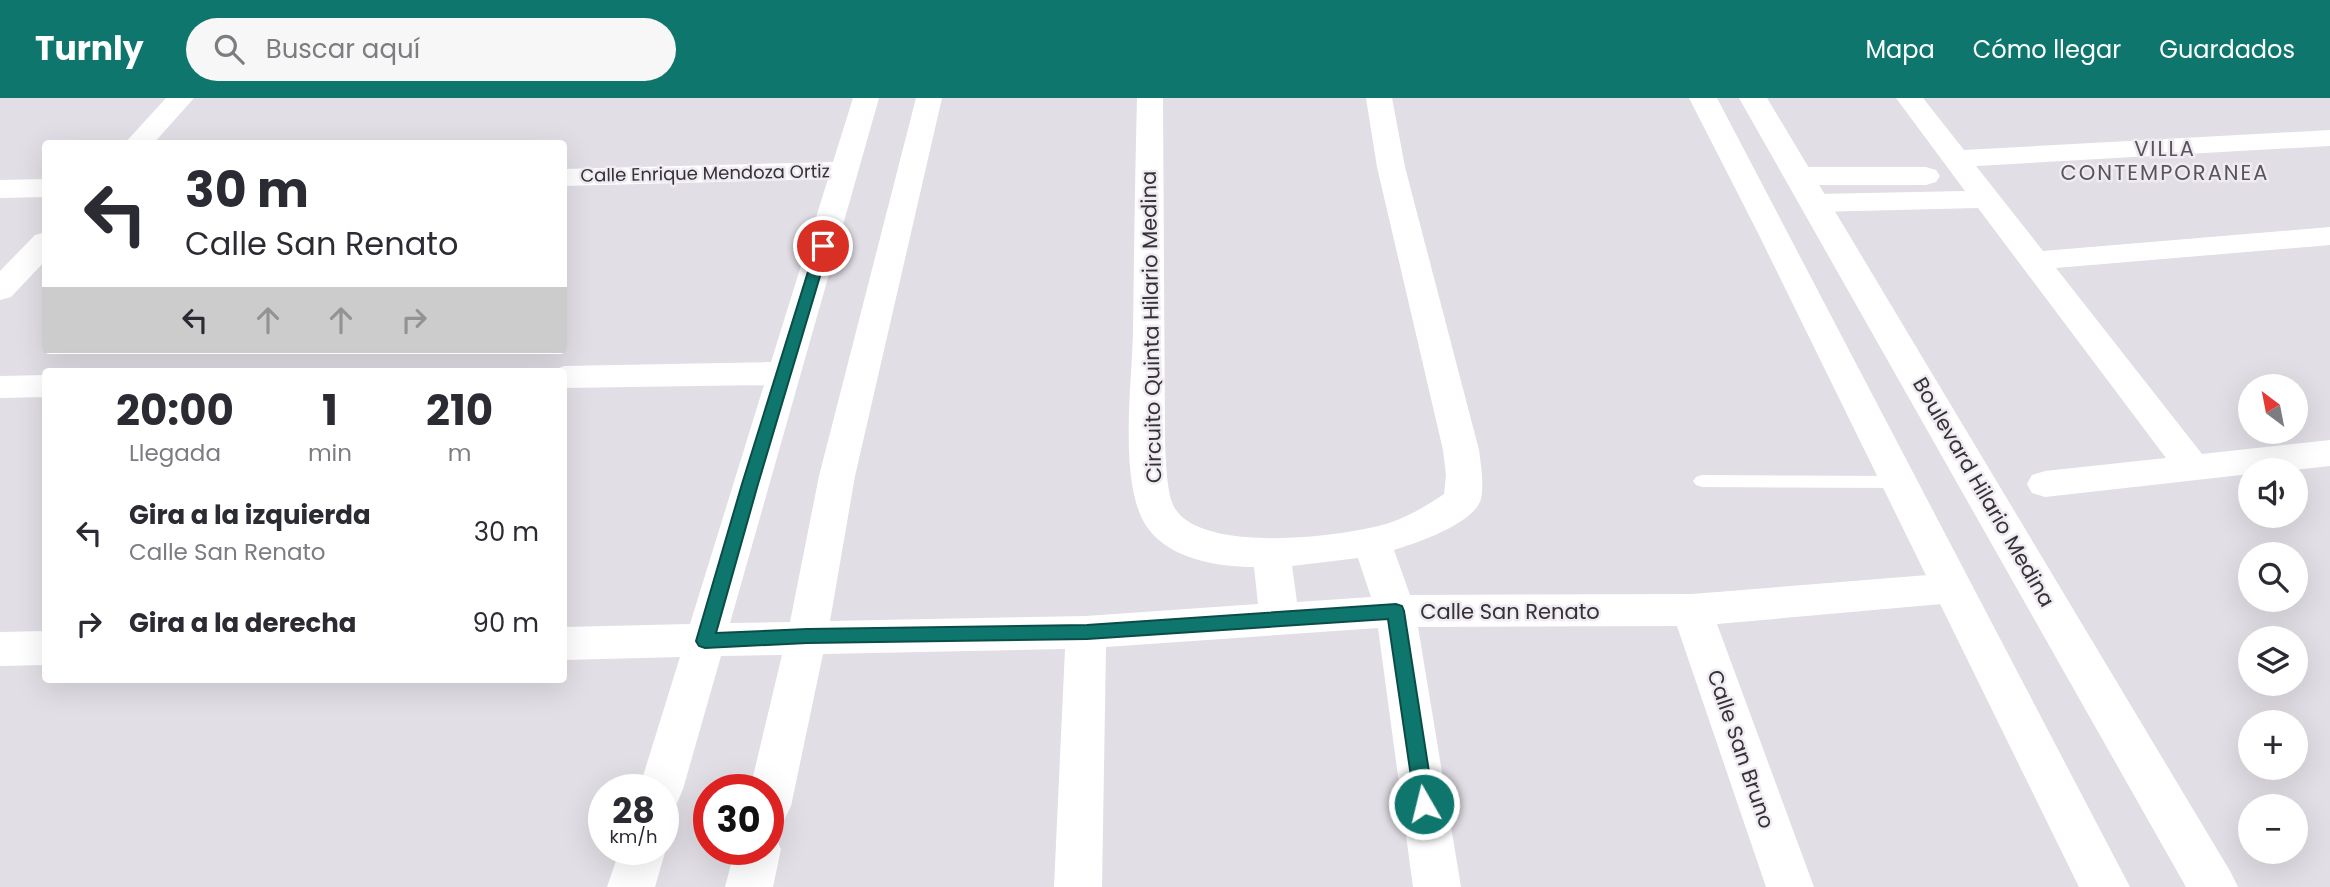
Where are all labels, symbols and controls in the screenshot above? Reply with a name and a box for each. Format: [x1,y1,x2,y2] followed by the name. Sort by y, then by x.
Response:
[186,18,676,81] search box
[35,25,144,72] text: Turnly
[210,30,248,68] icon: search
[266,31,420,67] text: Buscar aquí
[1865,33,1935,66] text: Mapa
[1973,33,2121,66] text: Cómo llegar
[2159,33,2295,66] text: Guardados
[2061,134,2269,187] district label: VILLA CONTEMPORANEA
[185,156,309,224] text: 30 m
[580,158,830,188] street label: Calle Enrique Mendoza Ortiz
[70,168,161,259] icon: left
[1134,171,1168,483] street label: Circuito Quinta Hilario Medina
[793,216,853,276] pin
[185,221,458,266] text: Calle San Renato
[804,227,842,265] icon: arrive
[176,301,214,339] icon: left
[249,301,287,339] icon: ahead
[322,301,360,339] icon: ahead
[395,301,433,339] icon: right
[1906,372,2062,612] street label: Boulevard Hilario Medina
[2238,374,2308,444] north arrow
[2238,374,2308,864] map controls
[116,381,234,440] text: 20:00
[322,381,338,440] text: 1
[426,381,493,440] text: 210
[129,437,221,469] text: Llegada
[308,437,352,469] text: min
[448,437,471,469] text: m
[2238,458,2308,528] button: sound
[129,497,371,533] text: Gira a la izquierda
[70,514,108,552] icon: left
[474,514,539,550] text: 30 m
[129,536,326,568] text: Calle San Renato
[2238,542,2308,612] button: search
[1420,597,1600,626] street label: Calle San Renato
[70,605,108,643] icon: right
[129,605,357,641] text: Gira a la derecha
[473,605,539,641] text: 90 m
[2238,626,2308,696] button: layers
[1700,666,1782,832] street label: Calle San Bruno
[2238,710,2308,780] button: +
[1387,767,1461,841] position arrow
[693,774,784,865] speed limit sign: 30
[612,786,655,835] text: 28
[2238,794,2308,864] button: −
[610,824,657,849] text: km/h

